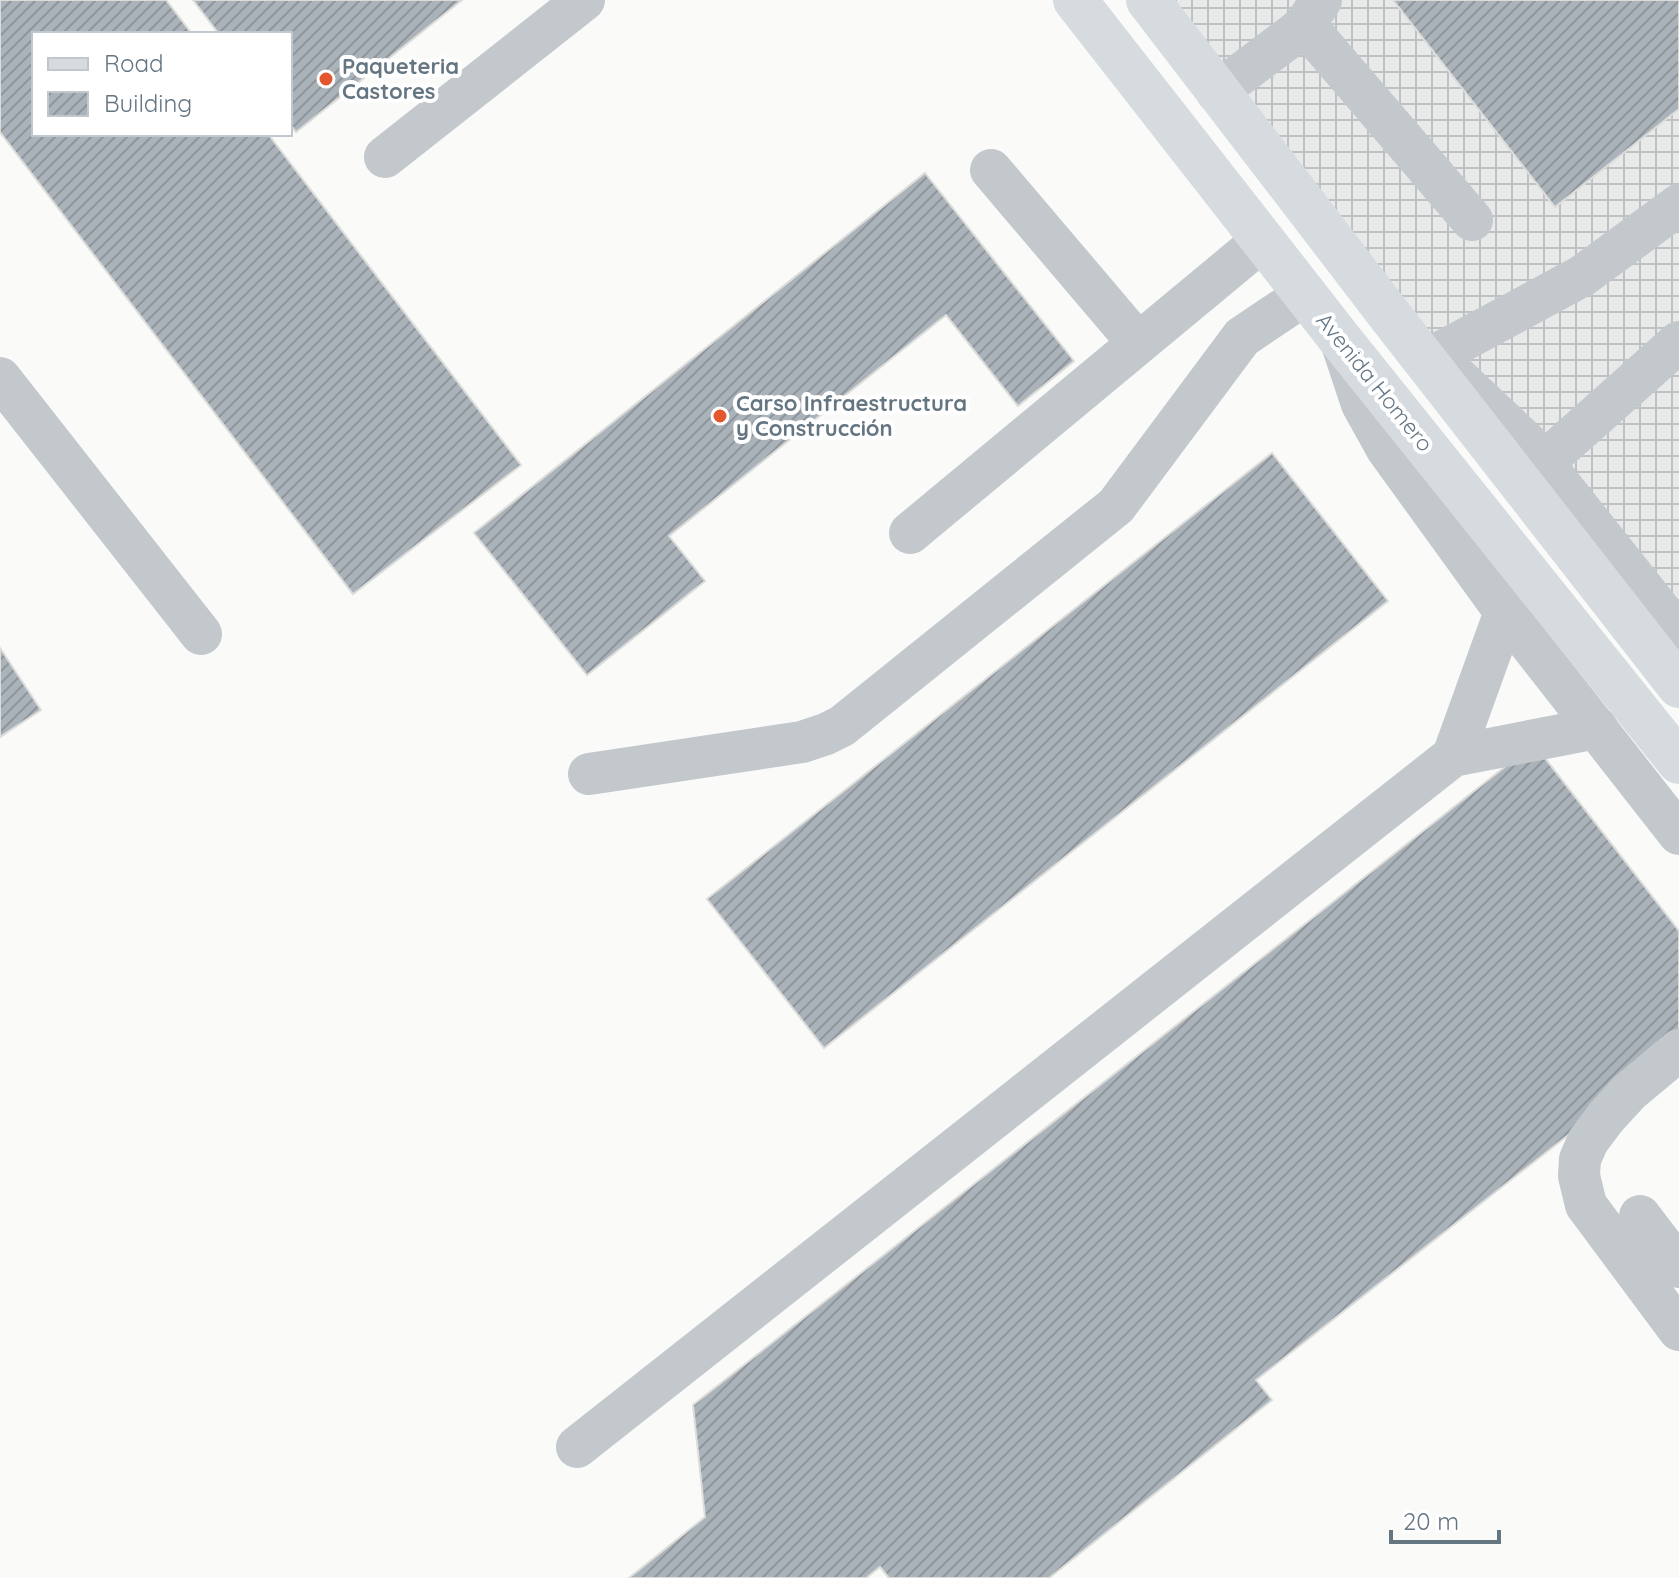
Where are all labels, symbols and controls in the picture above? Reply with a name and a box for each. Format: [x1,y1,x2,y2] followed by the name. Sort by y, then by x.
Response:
[32,32,292,136] legend
[104,48,164,78] text: Road
[342,52,459,105] place label: Paqueteria Castores
[317,70,335,88] marker: Paqueteria Castores
[104,88,192,118] text: Building
[1310,307,1440,457] street label: Avenida Homero
[736,389,967,442] place label: Carso Infraestructura y Construcción
[711,407,729,425] marker: Carso Infraestructura y Construcción
[1391,1494,1499,1544] scale bar
[1403,1506,1459,1536] text: 20 m

